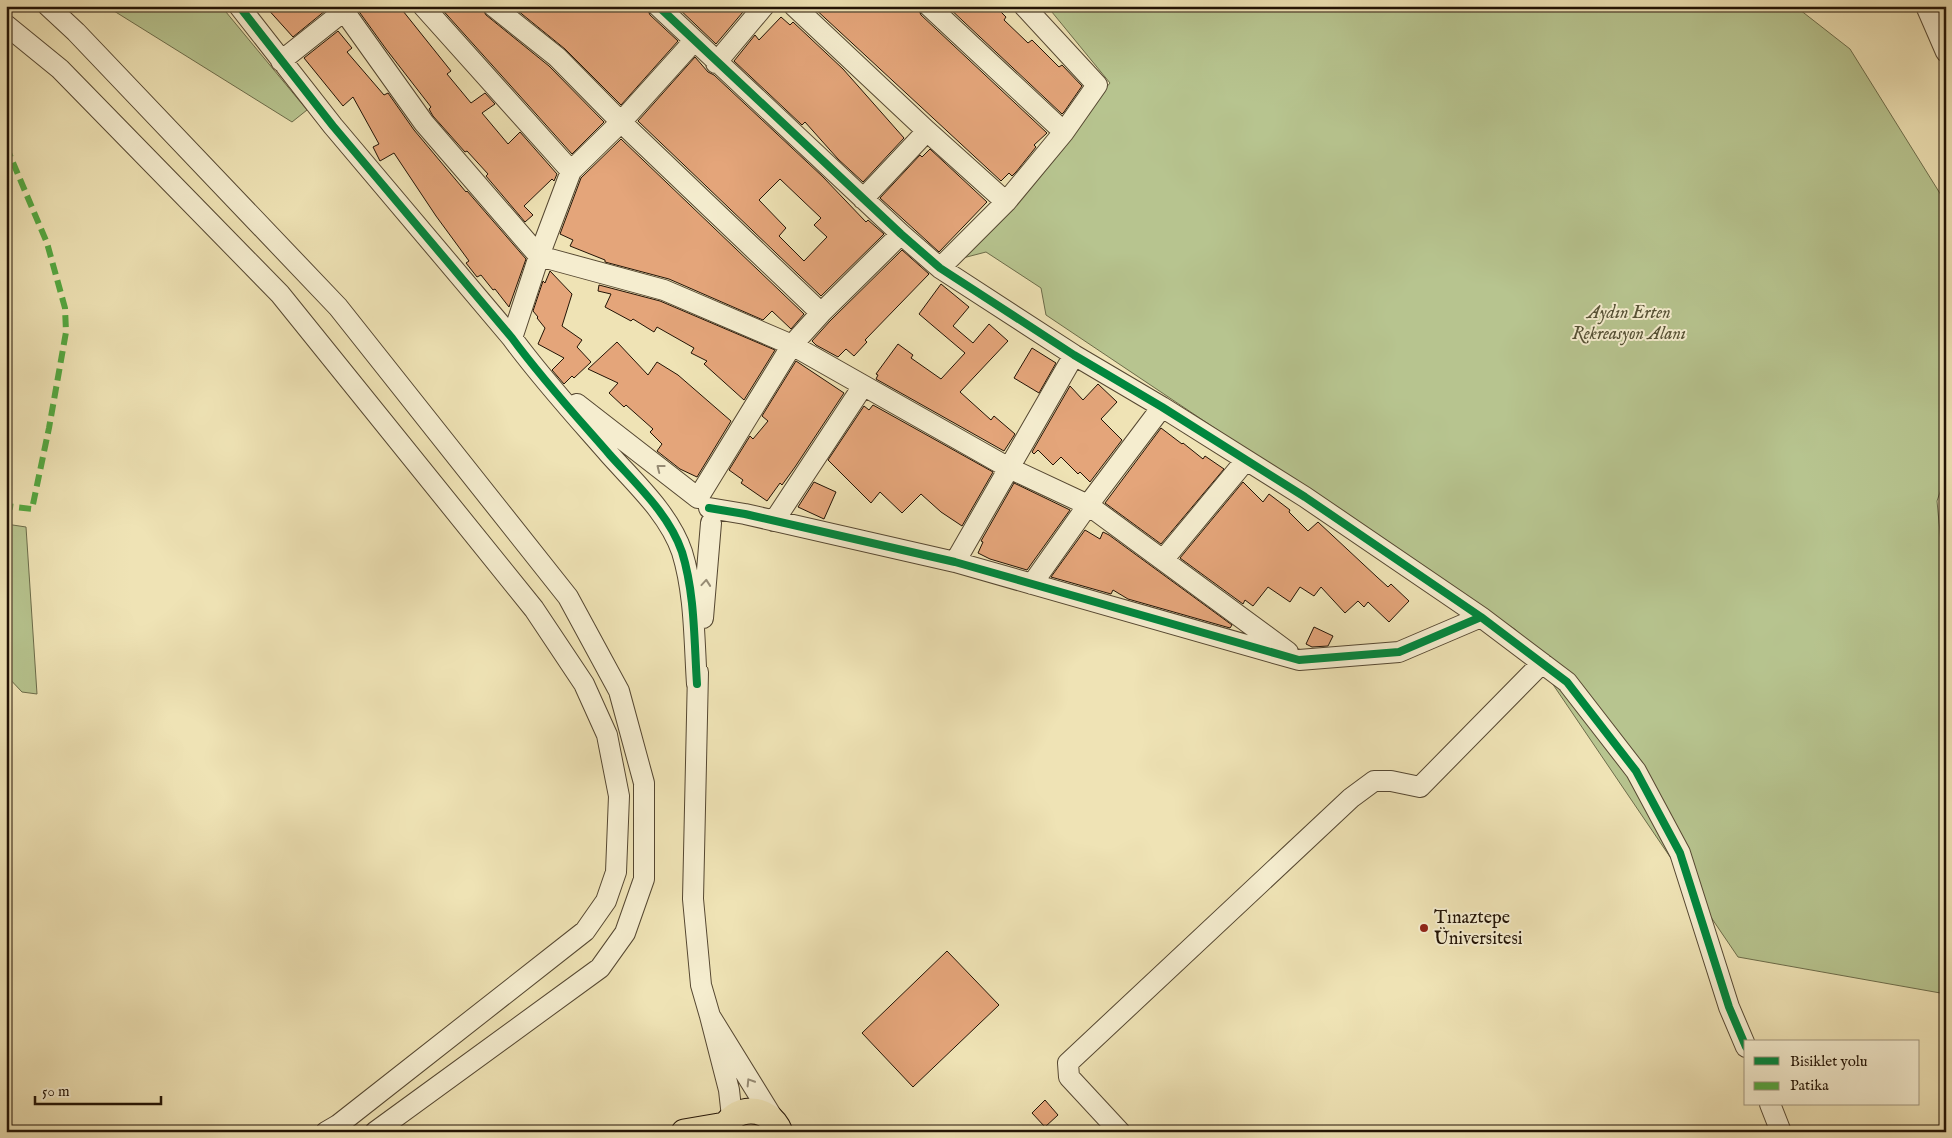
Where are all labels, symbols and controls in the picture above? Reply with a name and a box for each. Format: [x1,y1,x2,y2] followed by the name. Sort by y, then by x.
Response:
[1572,302,1686,346] park label: Aydın Erten Rekreasyon Alanı
[656,465,666,474] one-way arrow
[700,579,711,587] one-way arrow
[1434,907,1523,951] place label: Tınaztepe Üniversitesi
[1418,922,1430,934] marker: Tınaztepe Üniversitesi
[1744,1040,1920,1106] legend
[1790,1052,1868,1071] text: Bisiklet yolu
[35,1073,161,1105] scale bar
[1790,1076,1829,1095] text: Patika
[746,1078,756,1087] one-way arrow
[42,1082,70,1101] text: 50 m

